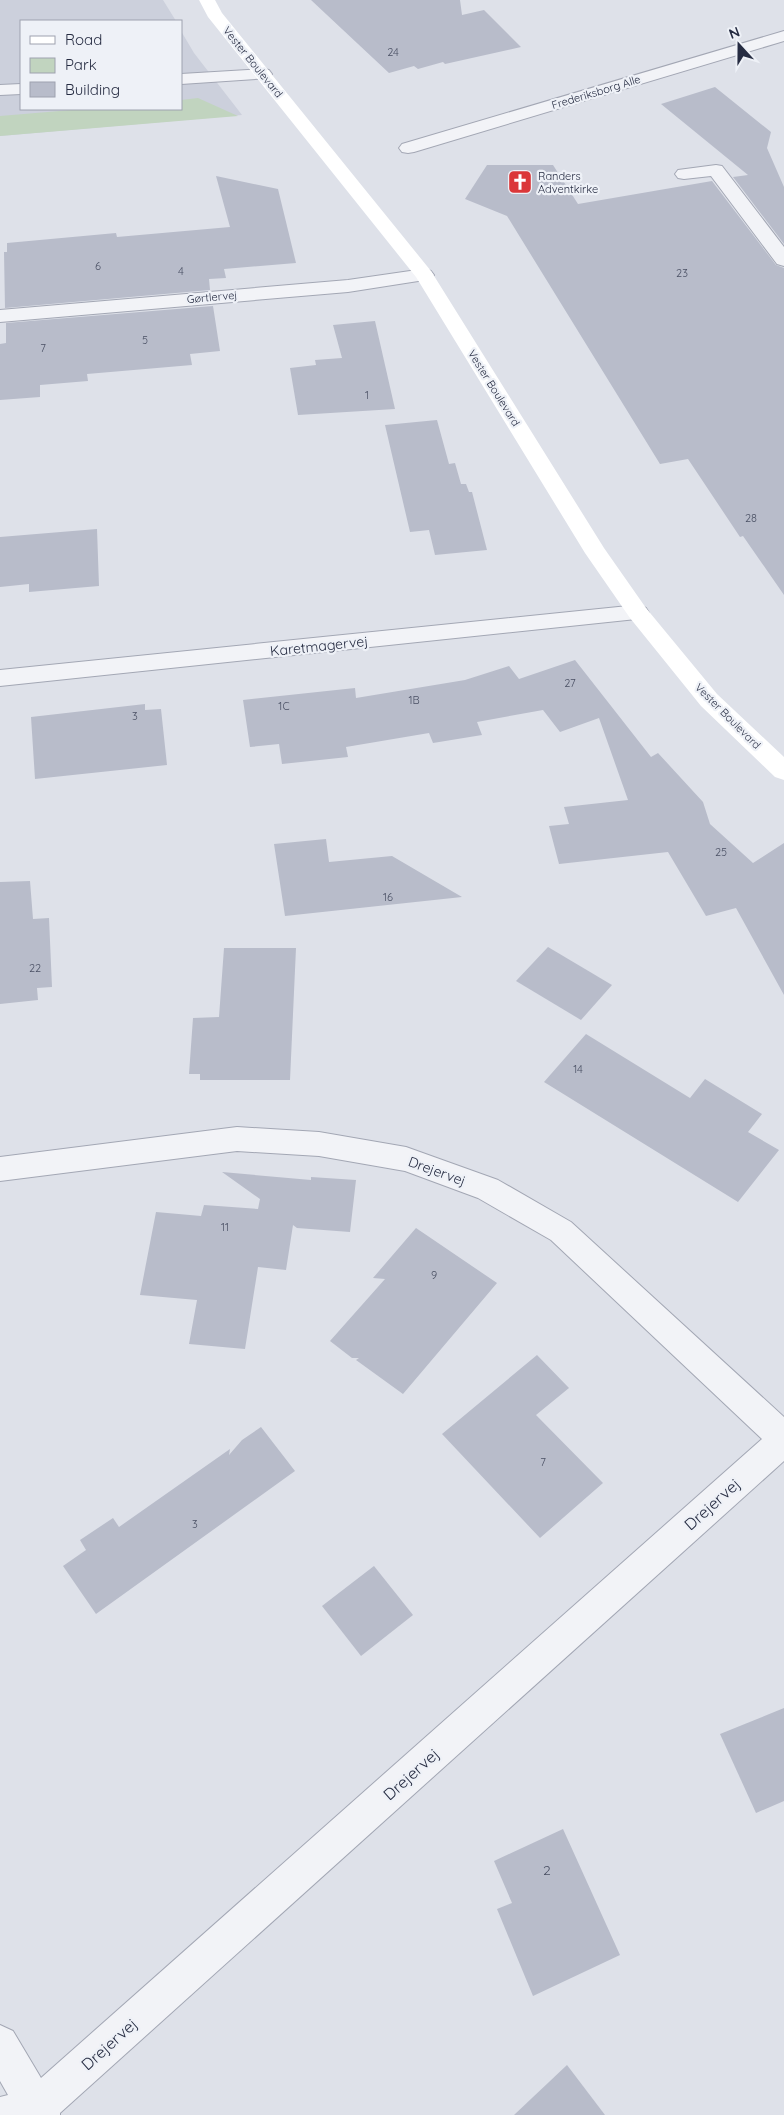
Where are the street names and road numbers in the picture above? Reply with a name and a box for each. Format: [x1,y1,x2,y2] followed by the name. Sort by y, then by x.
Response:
[220,24,286,100] street label: Vester Boulevard
[550,72,642,112] street label: Frederiksborg Alle
[186,288,238,306] street label: Gørtlervej
[465,347,523,429] street label: Vester Boulevard
[269,632,369,660] street label: Karetmagervej
[692,680,764,752] street label: Vester Boulevard
[406,1152,468,1190] street label: Drejervej
[680,1474,744,1534] street label: Drejervej
[379,1744,443,1804] street label: Drejervej
[77,2014,141,2074] street label: Drejervej

